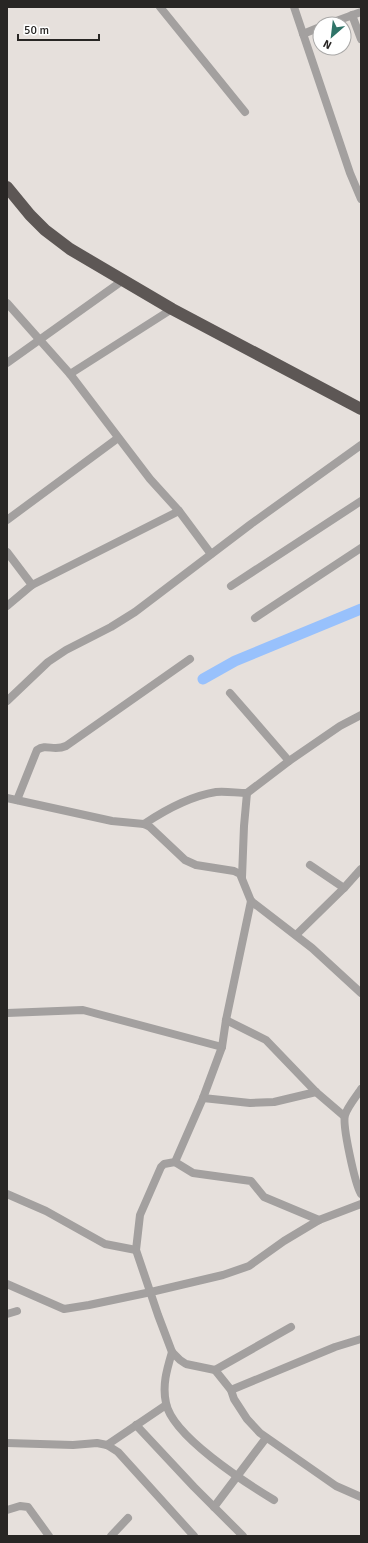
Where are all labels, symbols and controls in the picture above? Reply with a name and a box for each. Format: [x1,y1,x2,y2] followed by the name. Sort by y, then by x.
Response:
[18,16,99,42] scale bar
[312,16,352,56] north arrow
[24,23,49,38] text: 50 m
[321,37,334,52] text: N

